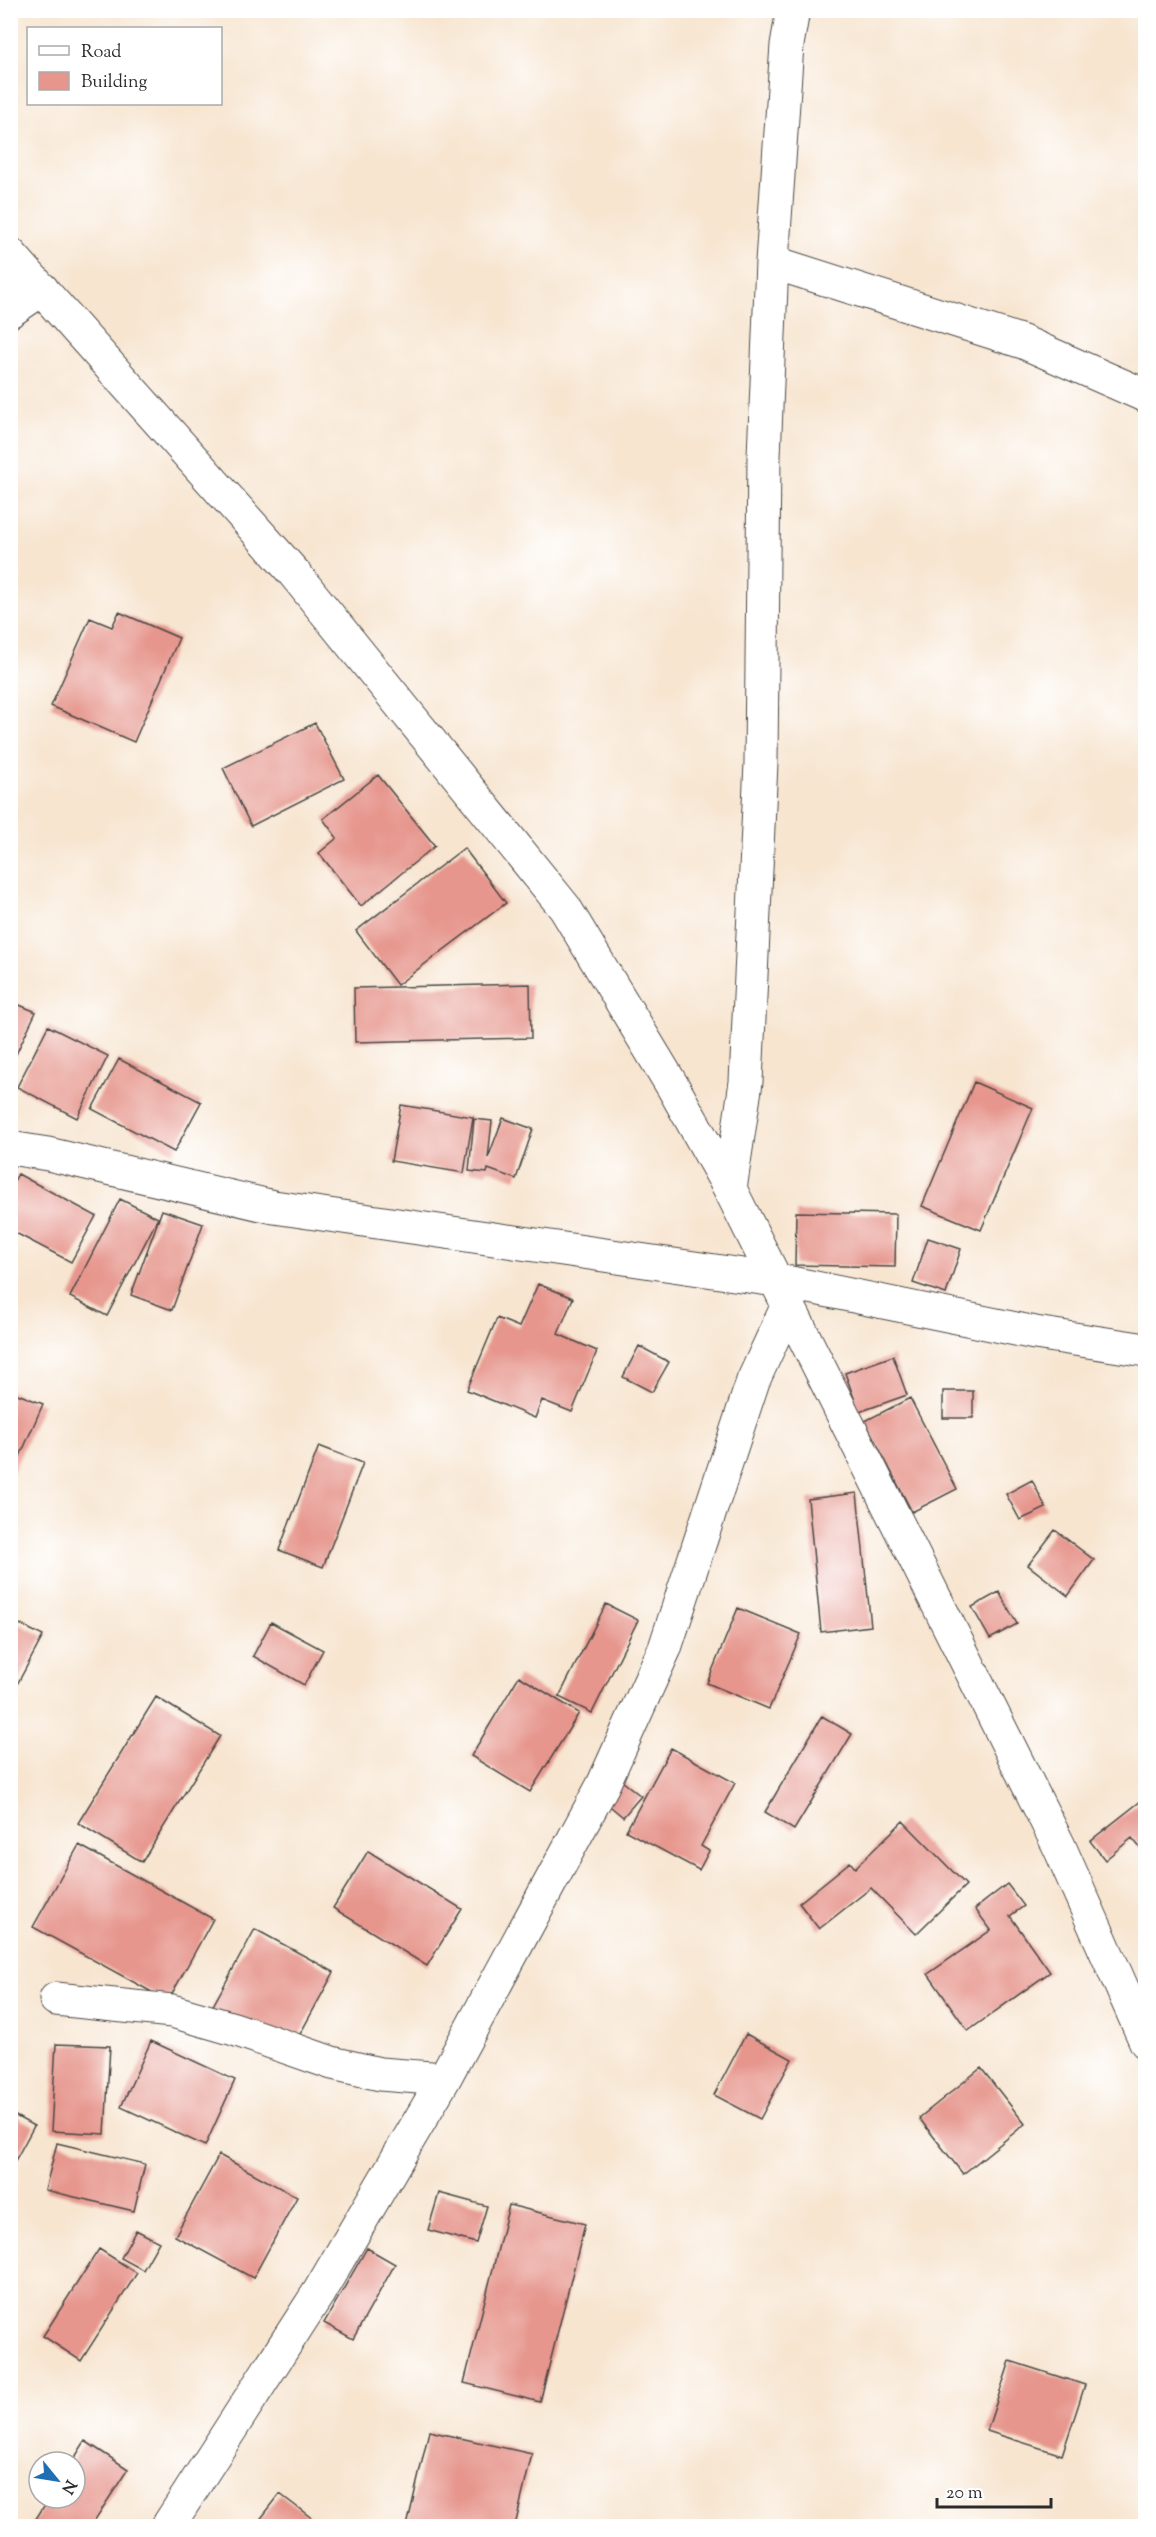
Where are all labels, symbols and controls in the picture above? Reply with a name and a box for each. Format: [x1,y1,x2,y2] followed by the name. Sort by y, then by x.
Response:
[27,27,222,105] legend
[81,40,121,66] text: Road
[81,70,147,96] text: Building
[27,2450,87,2510] north arrow
[937,2471,1051,2509] scale bar
[55,2475,81,2498] text: N
[946,2481,983,2507] text: 20 m

